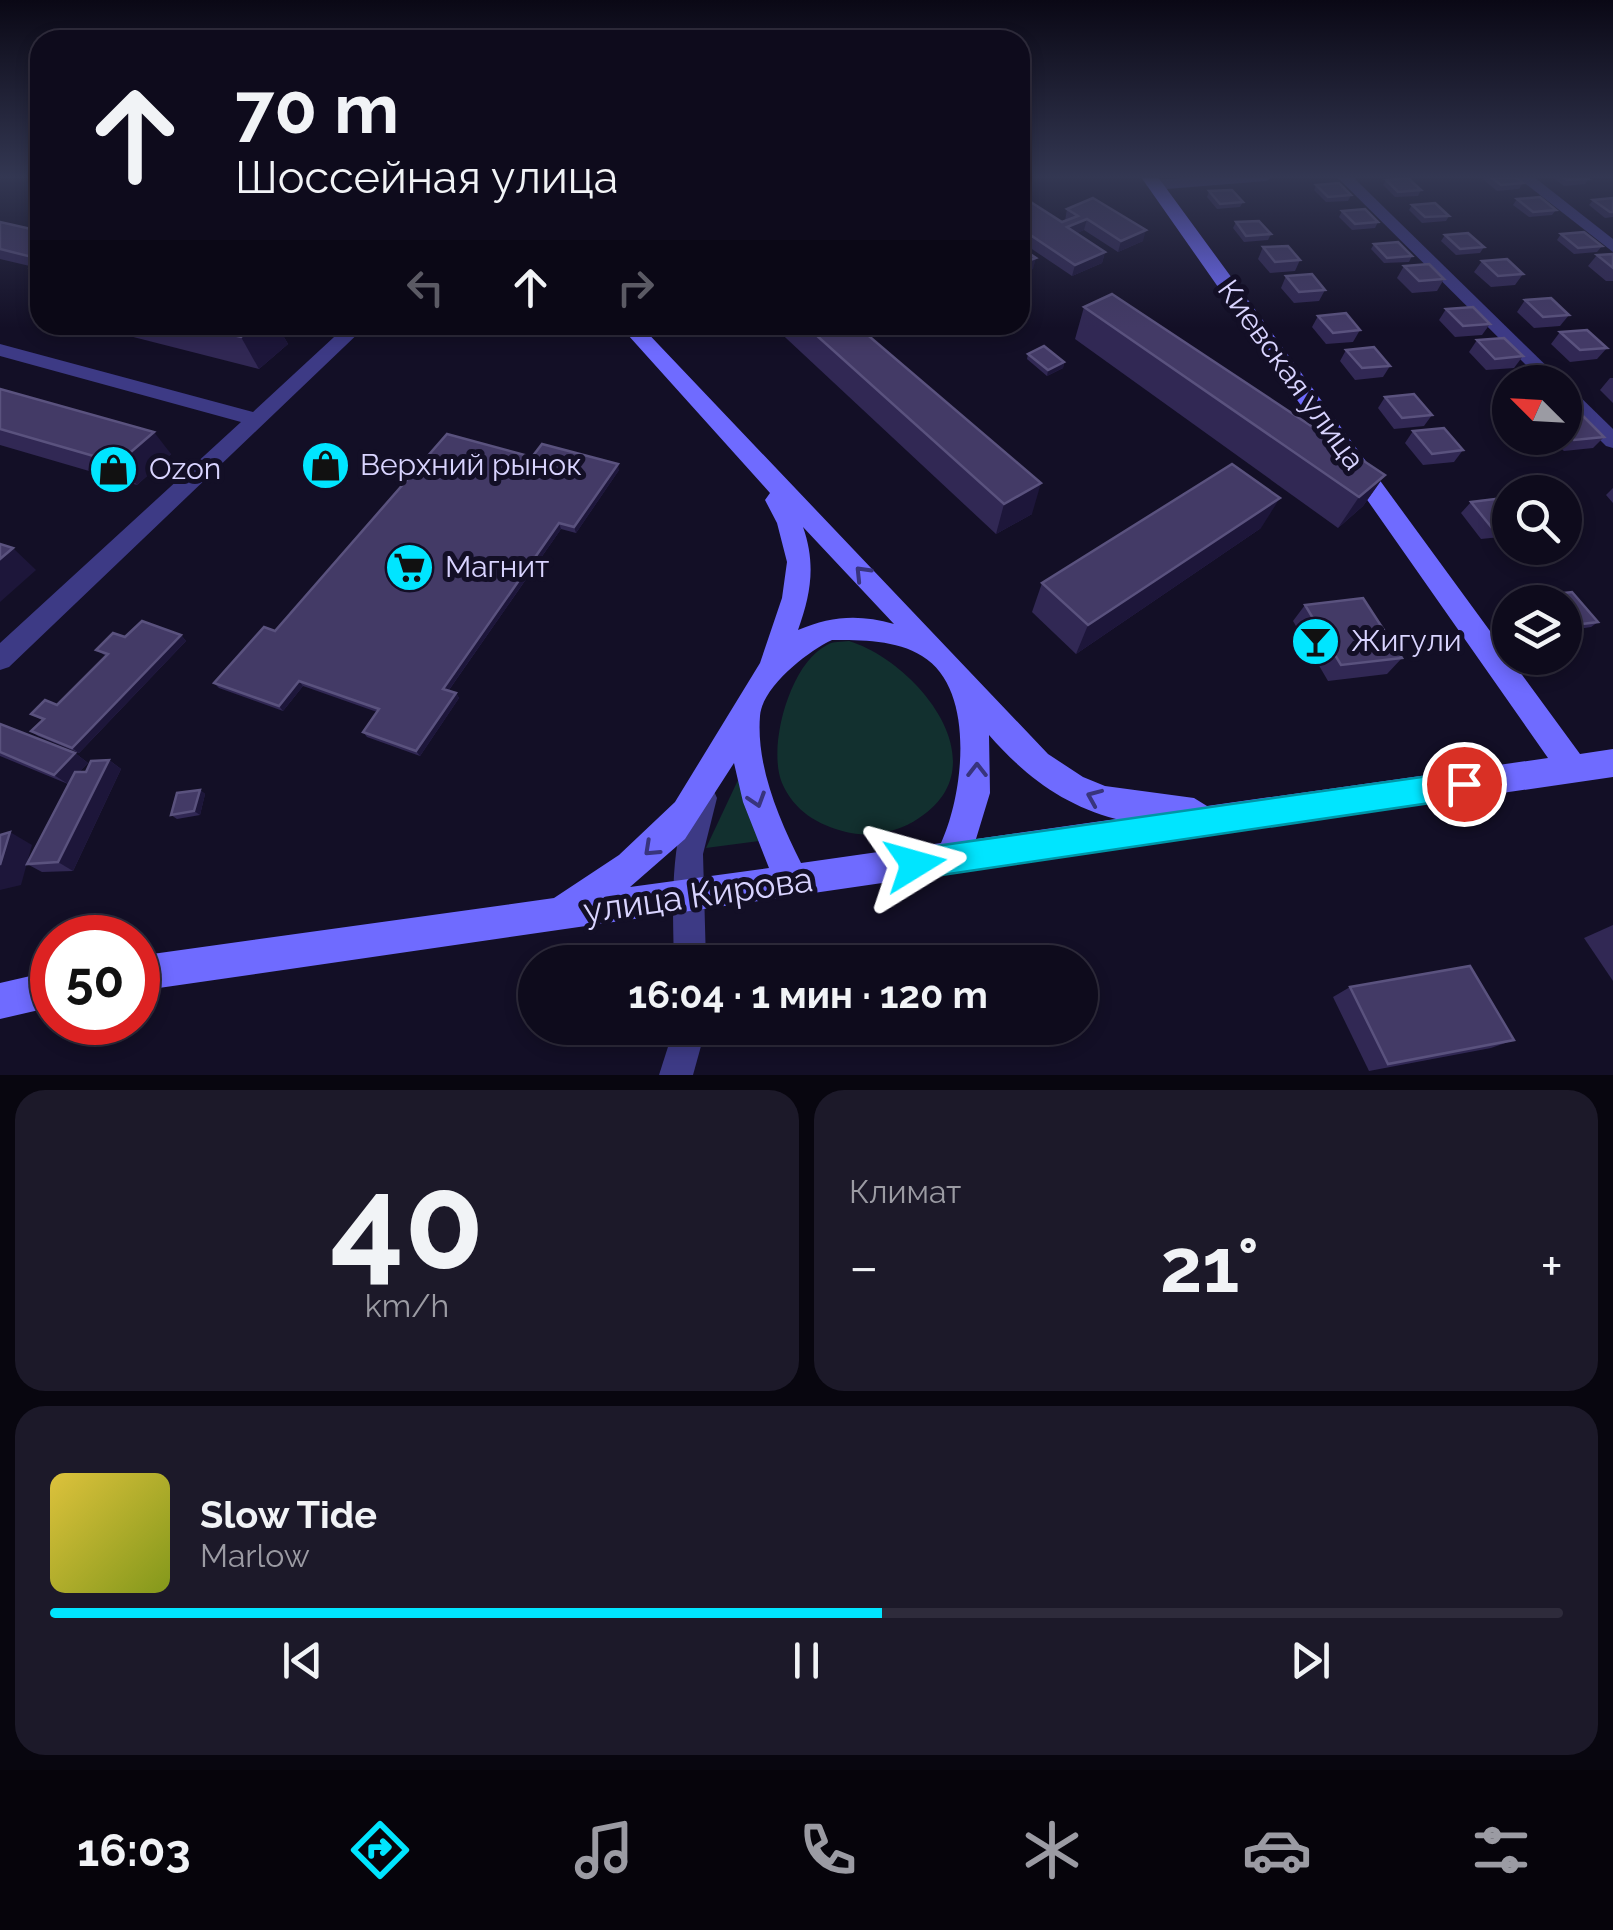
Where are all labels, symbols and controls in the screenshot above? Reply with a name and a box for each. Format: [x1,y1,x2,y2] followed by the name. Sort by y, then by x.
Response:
[235,67,399,149] text: 70 m
[70,70,200,200] icon: ahead
[235,151,618,204] text: Шоссейная улица
[398,260,453,315] icon: left
[503,260,558,315] icon: ahead
[608,260,663,315] icon: right
[1211,273,1372,476] street label: Киевская улица
[1492,365,1582,455] north arrow
[1492,365,1582,675] map controls
[299,439,351,491] shop icon: Верхний рынок
[88,443,140,495] shop icon: Ozon
[360,447,582,482] place label: Верхний рынок
[149,451,221,486] place label: Ozon
[1492,475,1582,565] button: search
[384,541,436,593] supermarket icon: Магнит
[445,549,549,584] place label: Магнит
[855,567,873,585] one-way arrow
[1492,585,1582,675] button: layers
[1290,615,1342,667] bar icon: Жигули
[1351,623,1462,658] place label: Жигули
[1422,742,1507,827] pin
[1437,757,1492,812] icon: arrive
[966,761,988,776] one-way arrow
[1086,789,1104,809] one-way arrow
[745,790,765,807] one-way arrow
[863,812,967,916] position arrow
[644,837,662,855] one-way arrow
[581,858,815,931] street label: улица Кирова
[30,915,160,1045] speed limit sign: 50
[628,972,988,1017] text: 16:04 · 1 мин · 120 m
[330,1146,484,1298] text: 40
[849,1173,961,1210] text: Климат
[1160,1221,1259,1310] text: 21°
[849,1234,879,1299] text: −
[1540,1234,1563,1299] text: +
[365,1287,449,1324] text: km/h
[200,1492,377,1537] text: Slow Tide
[200,1537,310,1574] text: Marlow
[275,1633,330,1688] icon: previous
[779,1633,834,1688] icon: pause
[1283,1633,1338,1688] icon: next
[345,1815,415,1885] icon: directions
[569,1815,639,1885] icon: music
[793,1815,863,1885] icon: phone
[1017,1815,1087,1885] icon: climate
[1242,1815,1312,1885] icon: car
[1466,1815,1536,1885] icon: filters
[77,1824,191,1877] text: 16:03

